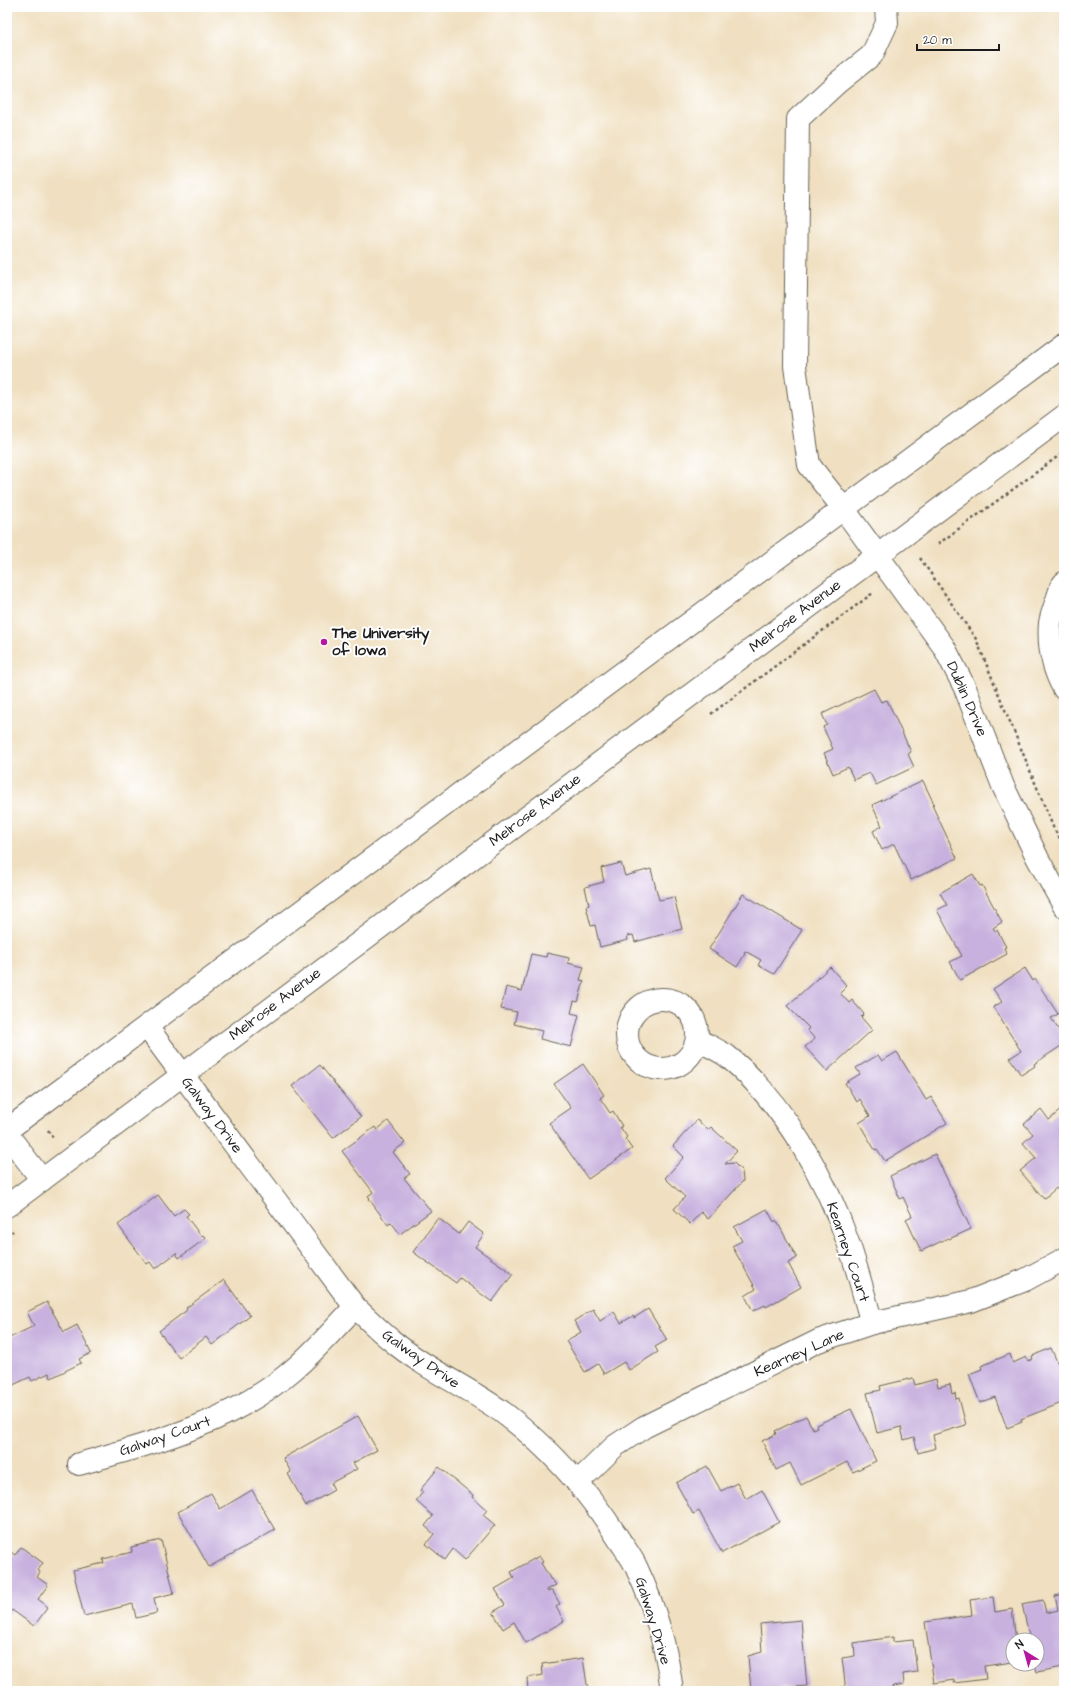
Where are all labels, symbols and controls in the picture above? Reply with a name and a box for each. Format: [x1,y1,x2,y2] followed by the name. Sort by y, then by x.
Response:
[917,26,999,52] scale bar
[923,32,952,49] text: 20 m
[745,575,845,657] street label: Melrose Avenue
[331,623,430,661] place label: The University of Iowa
[319,637,329,647] marker: The University of Iowa
[941,658,993,740] street label: Dublin Drive
[485,769,585,851] street label: Melrose Avenue
[225,963,325,1045] street label: Melrose Avenue
[176,1073,248,1158] street label: Galway Drive
[820,1199,875,1305] street label: Kearney Court
[377,1324,464,1394] street label: Galway Drive
[751,1324,848,1383] street label: Kearney Lane
[116,1411,214,1462] street label: Galway Court
[629,1575,676,1668] street label: Galway Drive
[1005,1632,1045,1672] north arrow
[1012,1636,1027,1652] text: N

